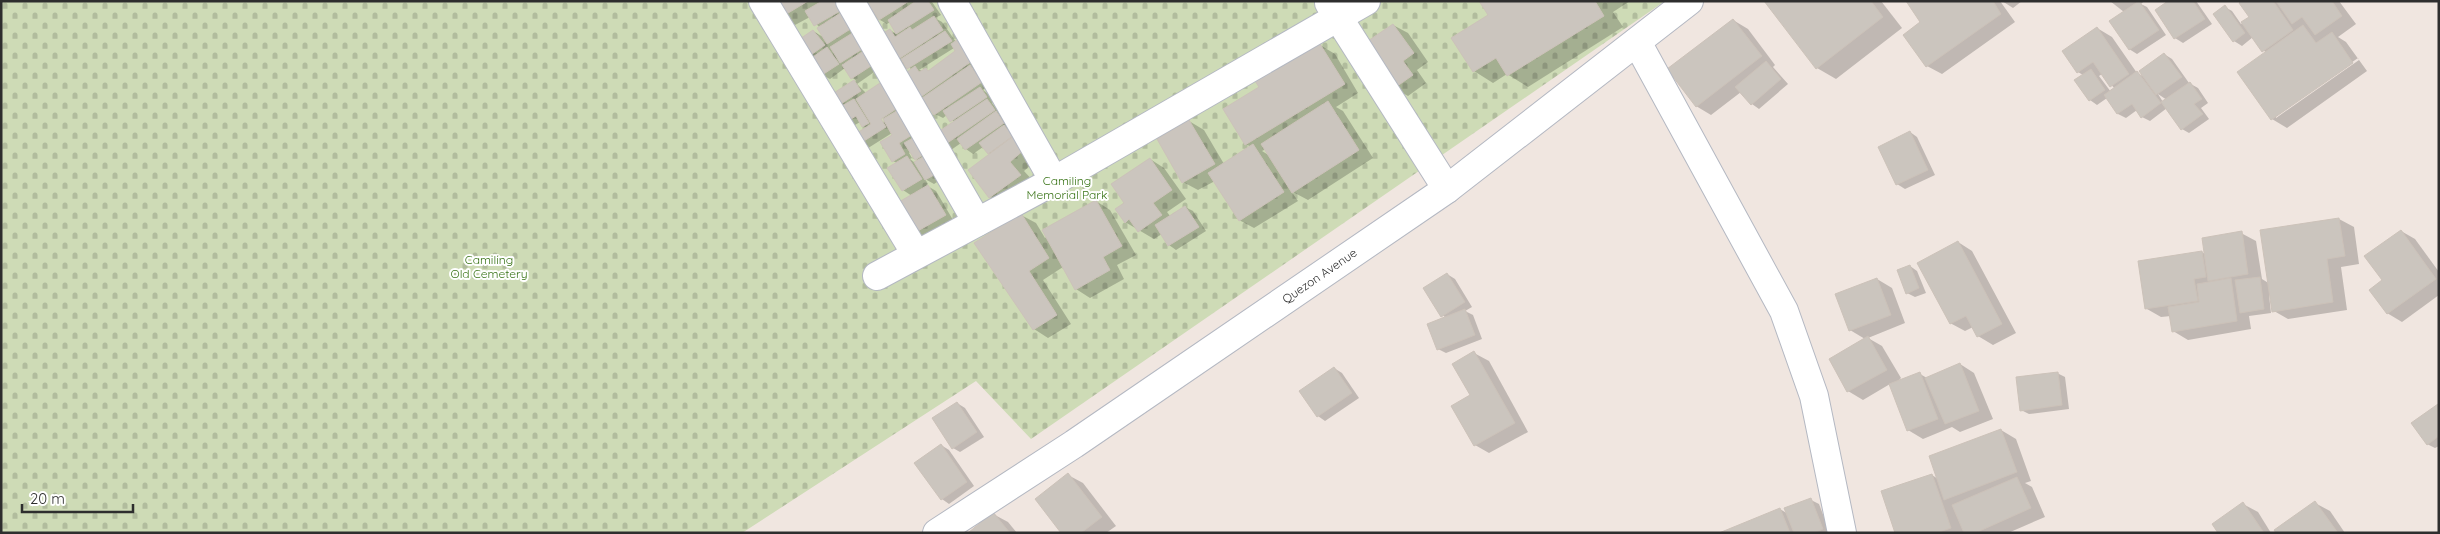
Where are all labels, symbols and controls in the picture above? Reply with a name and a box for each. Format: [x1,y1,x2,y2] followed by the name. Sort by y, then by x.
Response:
[1027,173,1107,202] park label: Camiling Memorial Park
[1279,245,1360,306] street label: Quezon Avenue
[451,252,527,281] park label: Camiling Old Cemetery
[22,482,134,514] scale bar
[30,489,65,508] text: 20 m

